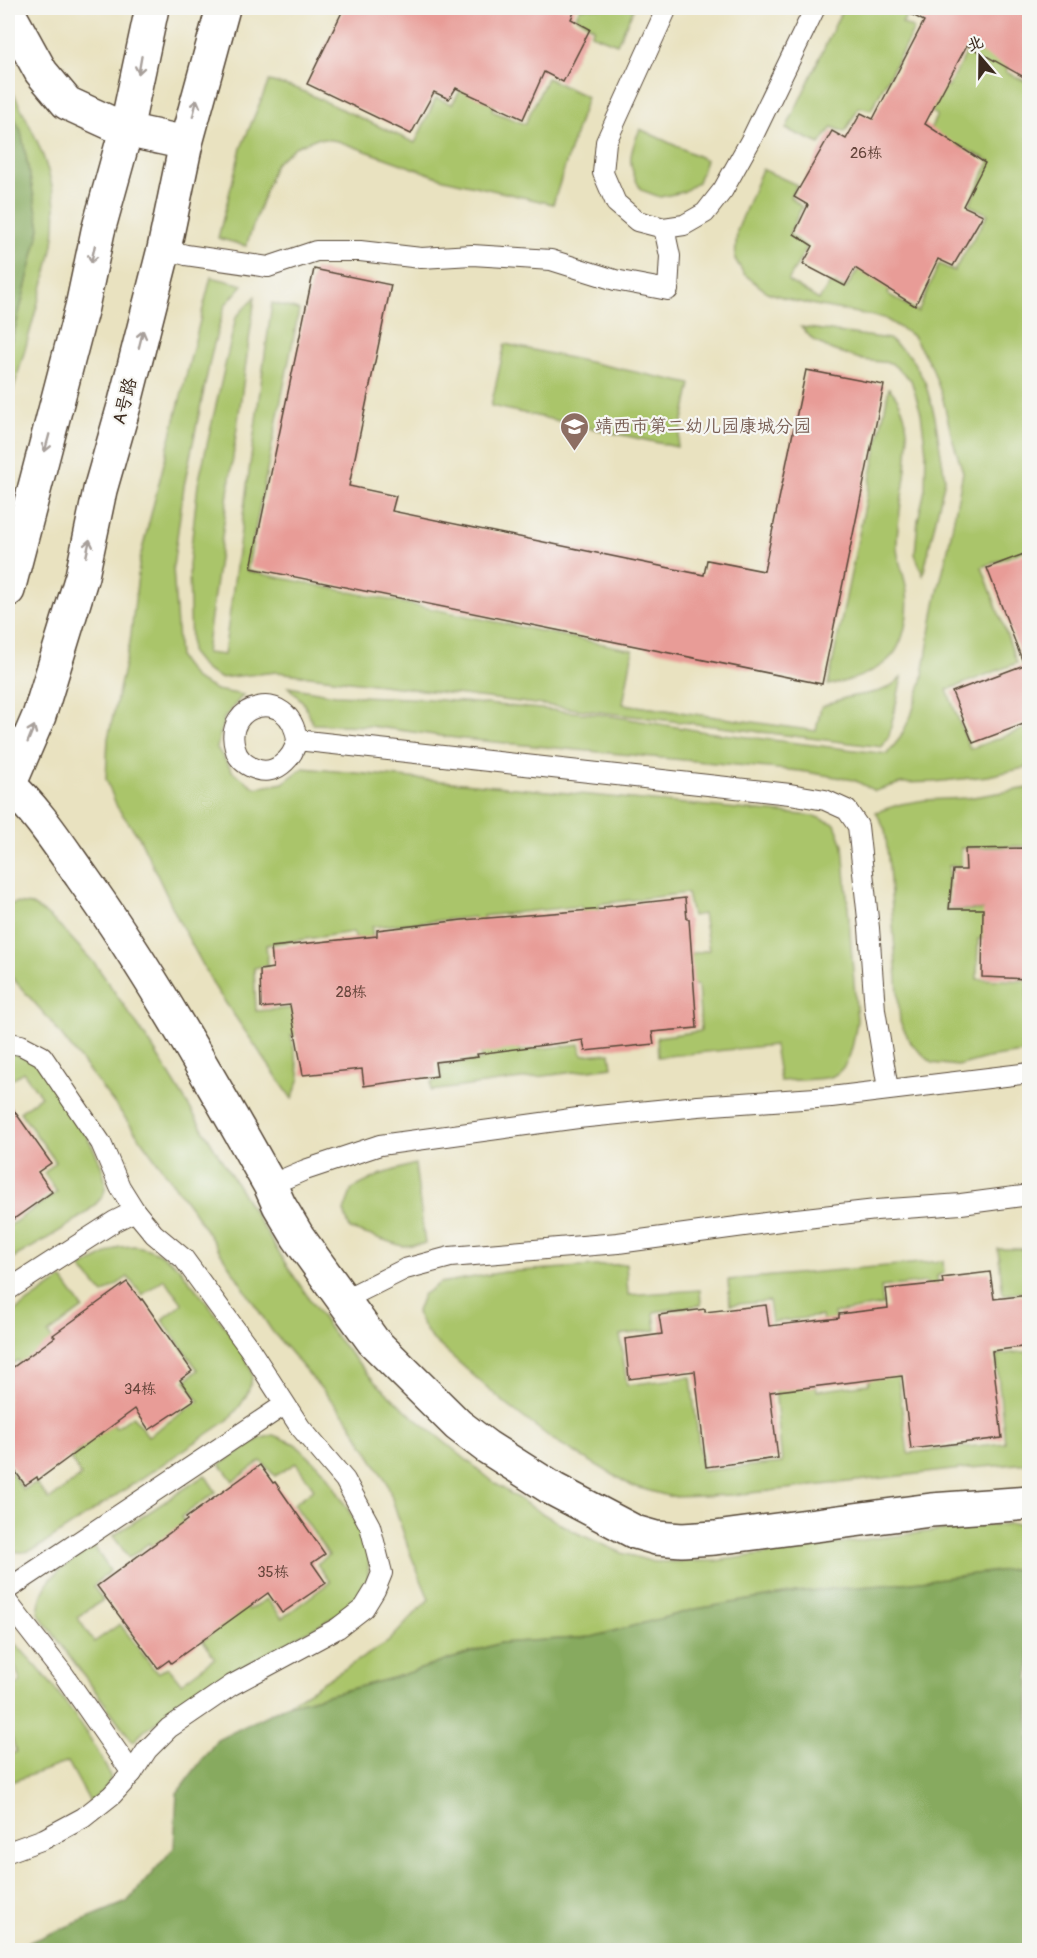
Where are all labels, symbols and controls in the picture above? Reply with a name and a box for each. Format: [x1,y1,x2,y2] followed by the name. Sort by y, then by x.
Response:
[950,27,1010,87] north arrow
[964,32,986,56] text: 北
[134,54,145,74] one-way arrow
[190,99,202,118] one-way arrow
[850,144,882,163] house number: 26栋
[87,243,98,263] one-way arrow
[136,330,148,349] one-way arrow
[108,375,142,427] street label: A号路
[558,410,590,452] school or university icon: 靖西市第二幼儿园康城分园
[595,415,811,438] place label: 靖西市第二幼儿园康城分园
[41,433,52,452] one-way arrow
[83,539,94,558] one-way arrow
[26,726,37,744] one-way arrow
[336,983,366,1002] house number: 28栋
[124,1380,156,1399] house number: 34栋
[257,1563,289,1582] house number: 35栋

